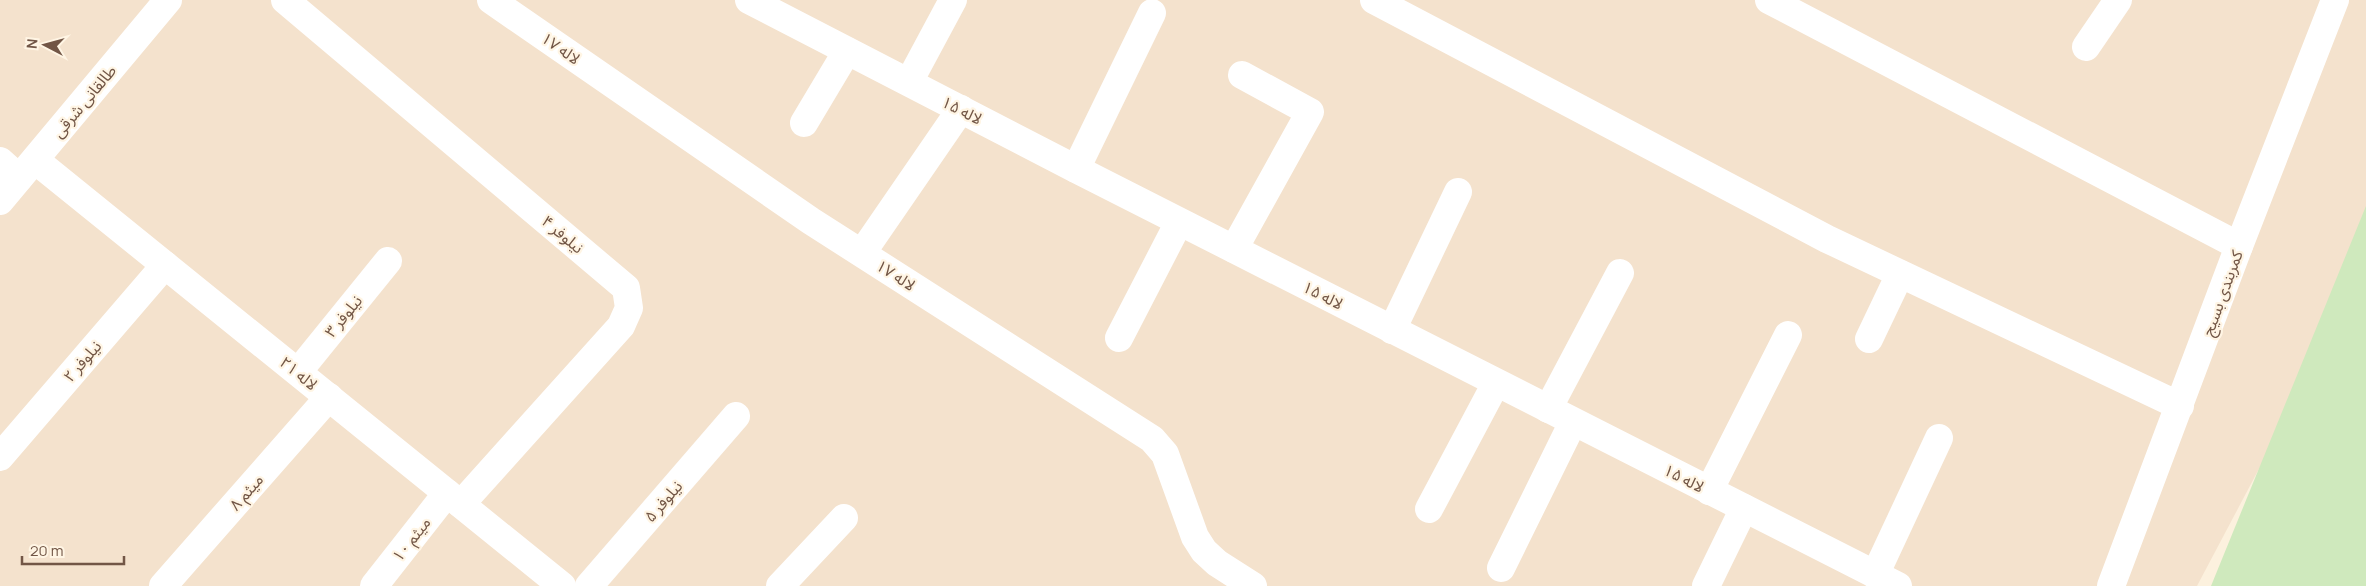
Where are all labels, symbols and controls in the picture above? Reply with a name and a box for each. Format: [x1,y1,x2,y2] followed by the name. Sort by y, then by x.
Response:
[20,20,70,70] north arrow
[537,27,585,69] street label: لاله ۱۷
[22,38,42,50] text: N
[47,60,121,142] street label: طالقانی شرقی
[938,90,986,130] street label: لاله ۱۵
[537,210,589,258] street label: نیلوفر ۴
[2196,247,2250,340] street label: کمربندی بسیج
[872,254,920,296] street label: لاله ۱۷
[1299,275,1347,315] street label: لاله ۱۵
[319,290,367,342] street label: نیلوفر ۳
[58,335,106,387] street label: نیلوفر ۲
[275,351,323,395] street label: لاله ۲۱
[1660,458,1708,498] street label: لاله ۱۵
[224,469,269,516] street label: میثم ۸
[639,475,687,527] street label: نیلوفر ۵
[387,512,437,567] street label: میثم ۱۰
[22,534,125,566] scale bar
[30,540,63,561] text: 20 m

